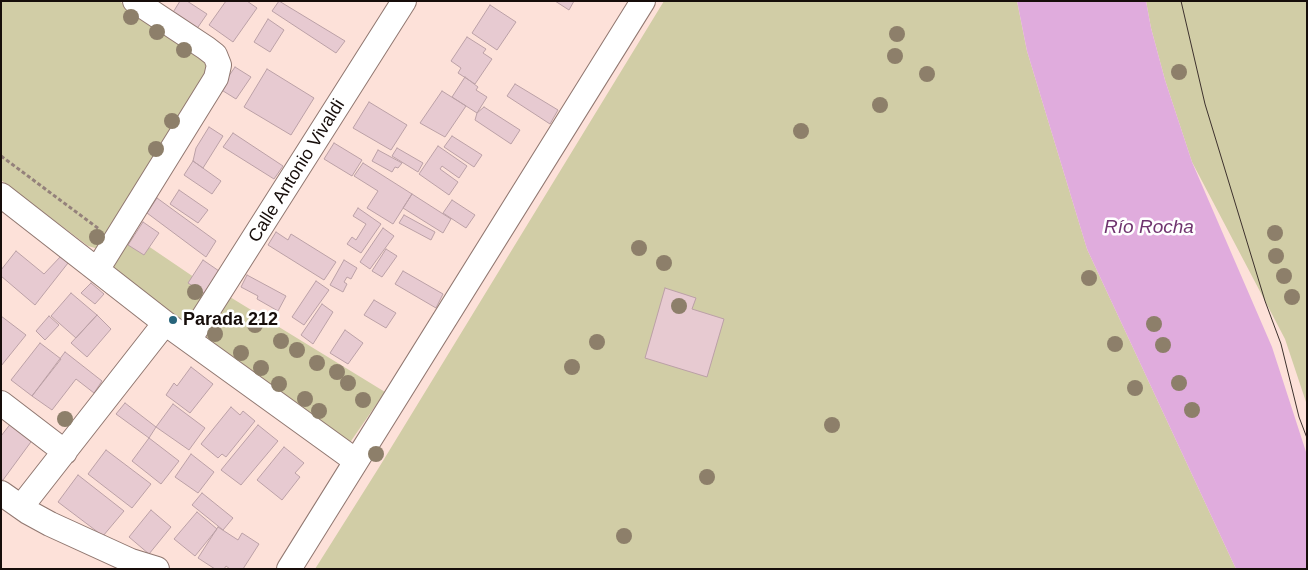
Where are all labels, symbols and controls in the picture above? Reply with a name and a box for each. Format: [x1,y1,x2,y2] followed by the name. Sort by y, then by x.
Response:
[244,95,350,247] street label: Calle Antonio Vivaldi
[1104,217,1194,239] water label: Río Rocha
[183,309,278,331] place label: Parada 212
[167,314,179,326] marker: Parada 212

